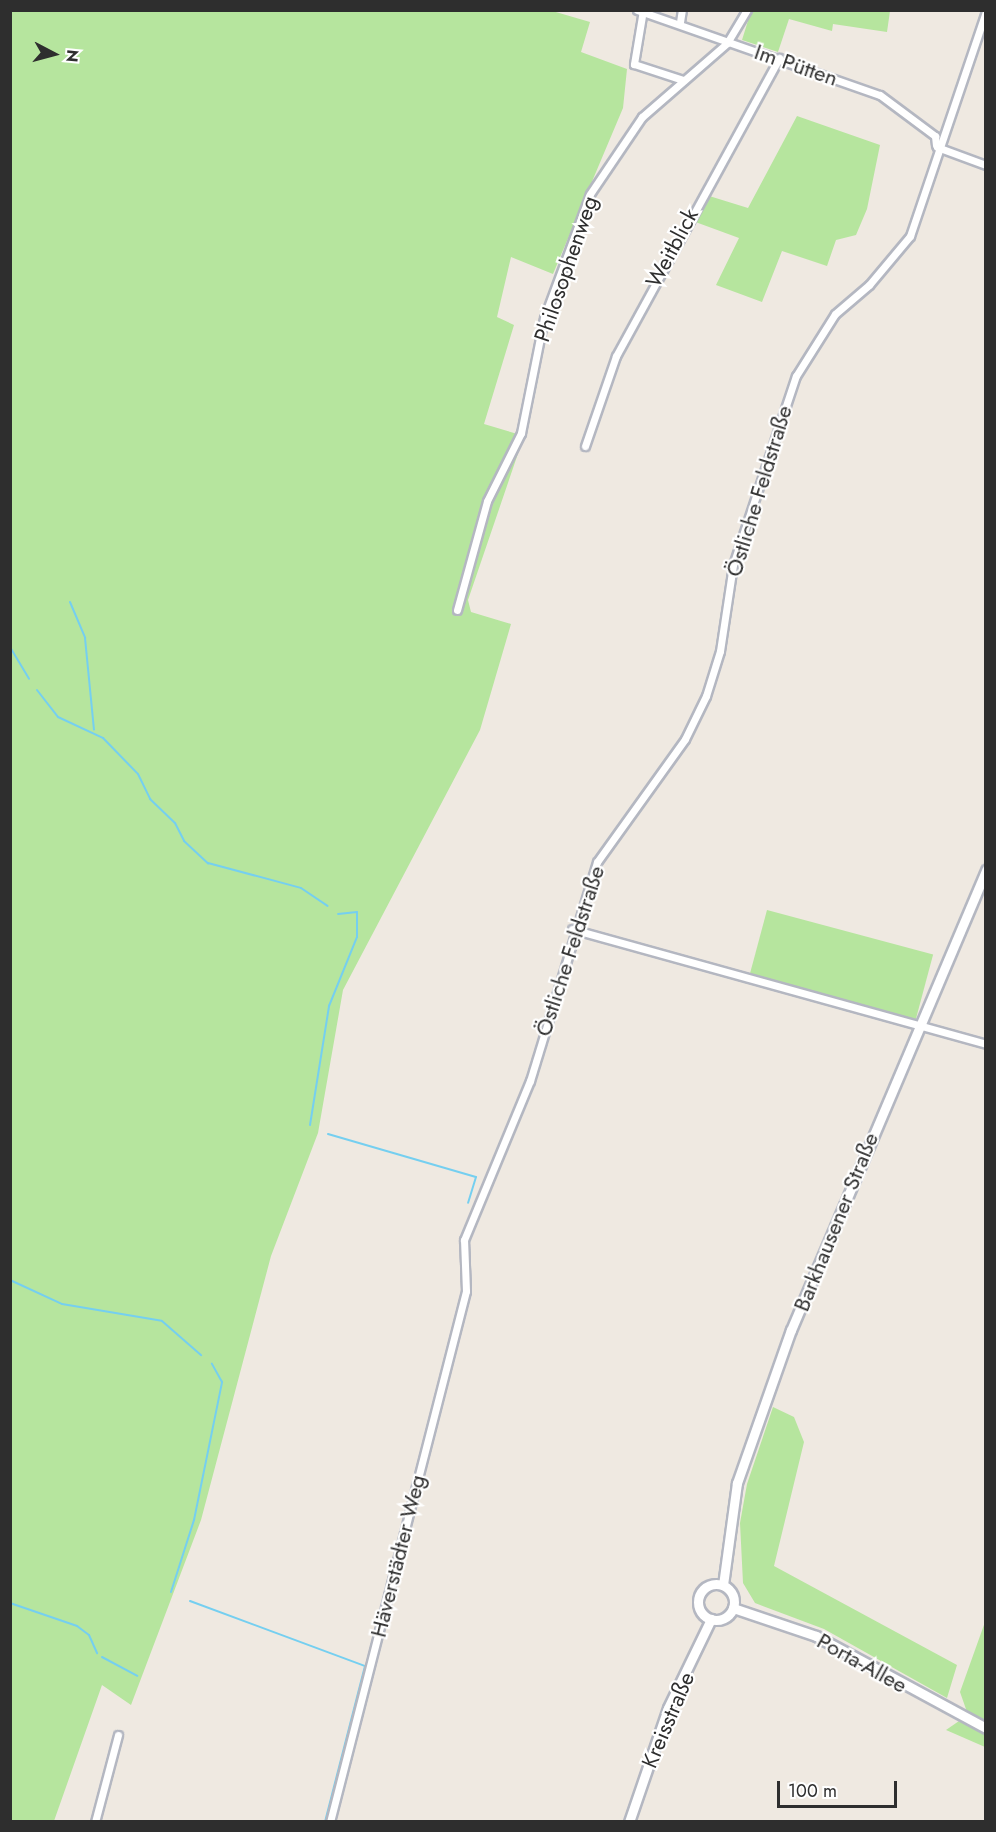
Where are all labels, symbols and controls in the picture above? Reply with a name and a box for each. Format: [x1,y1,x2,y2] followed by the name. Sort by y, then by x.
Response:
[24,24,84,84] north arrow
[751,38,841,92] street label: Im Pütten
[60,48,85,63] text: N
[529,193,603,345] street label: Philosophenweg
[640,204,704,292] street label: Weitblick
[720,402,798,580] street label: Östliche Feldstraße
[530,862,610,1040] street label: Östliche Feldstraße
[788,1129,884,1315] street label: Barkhausener Straße
[365,1472,431,1640] street label: Häverstädter Weg
[812,1628,912,1698] street label: Porta-Allee
[636,1668,700,1772] street label: Kreisstraße
[780,1769,900,1807] scale bar
[788,1778,837,1804] text: 100 m

